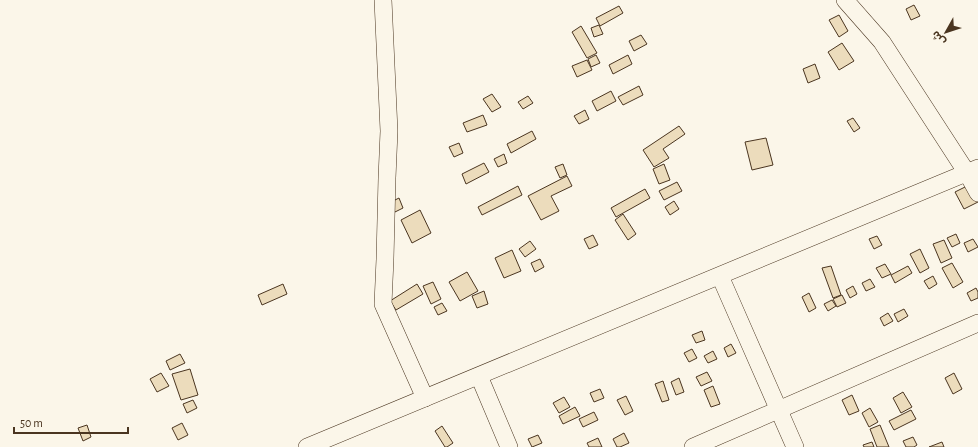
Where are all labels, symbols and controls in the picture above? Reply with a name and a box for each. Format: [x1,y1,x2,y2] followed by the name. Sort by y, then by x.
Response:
[926,12,966,52] north arrow
[930,28,948,47] text: ش
[14,409,128,435] scale bar
[20,417,43,429] text: 50 m

